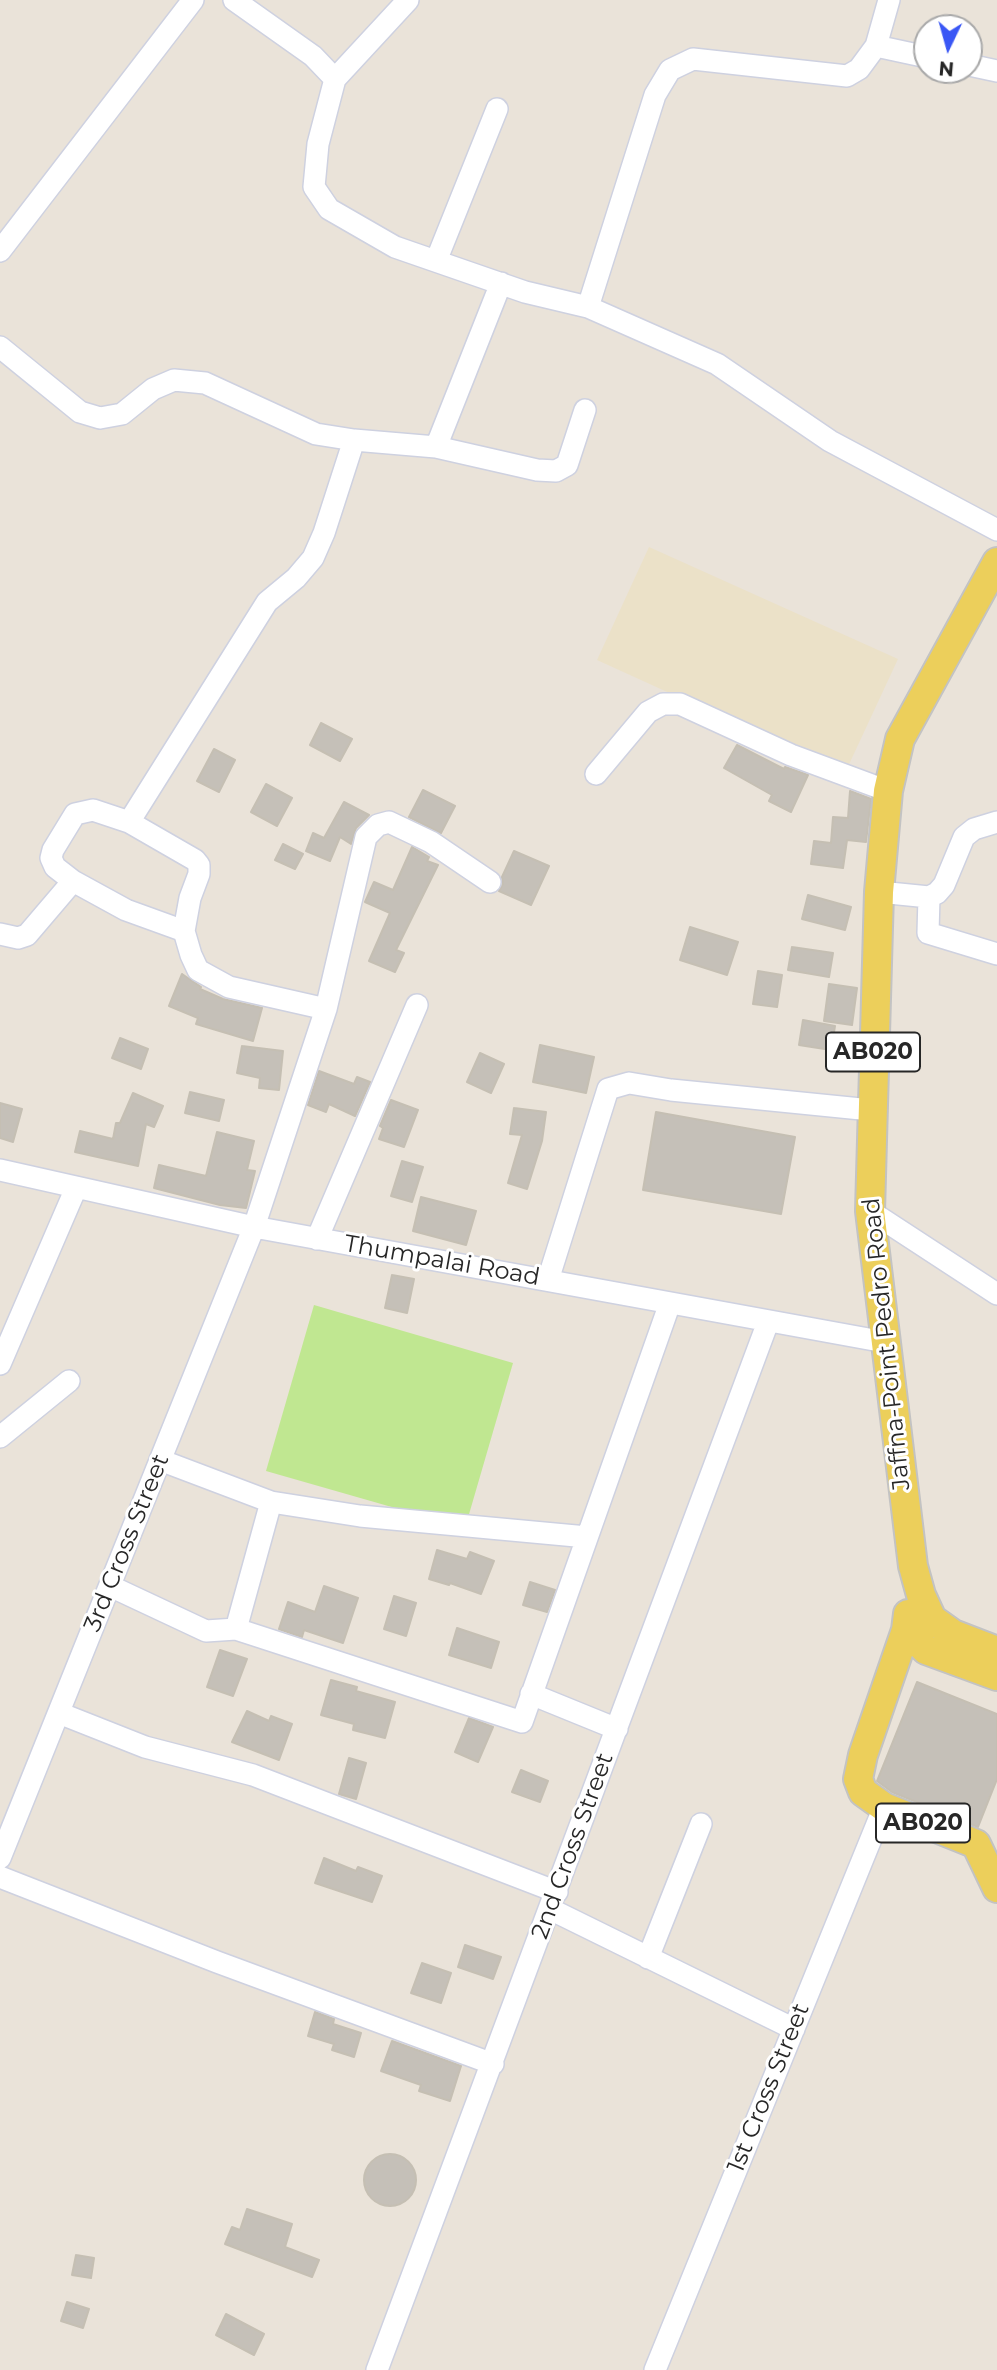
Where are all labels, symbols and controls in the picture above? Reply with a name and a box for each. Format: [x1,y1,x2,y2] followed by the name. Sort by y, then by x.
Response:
[913,14,983,84] north arrow
[938,56,955,81] text: N
[826,1032,920,1072] road number: AB020
[857,1196,917,1492] street label: Jaffna-Point Pedro Road
[342,1230,542,1292] street label: Thumpalai Road
[78,1450,176,1636] street label: 3rd Cross Street
[526,1749,620,1943] street label: 2nd Cross Street
[876,1804,970,1842] road number: AB020
[722,1999,816,2177] street label: 1st Cross Street

